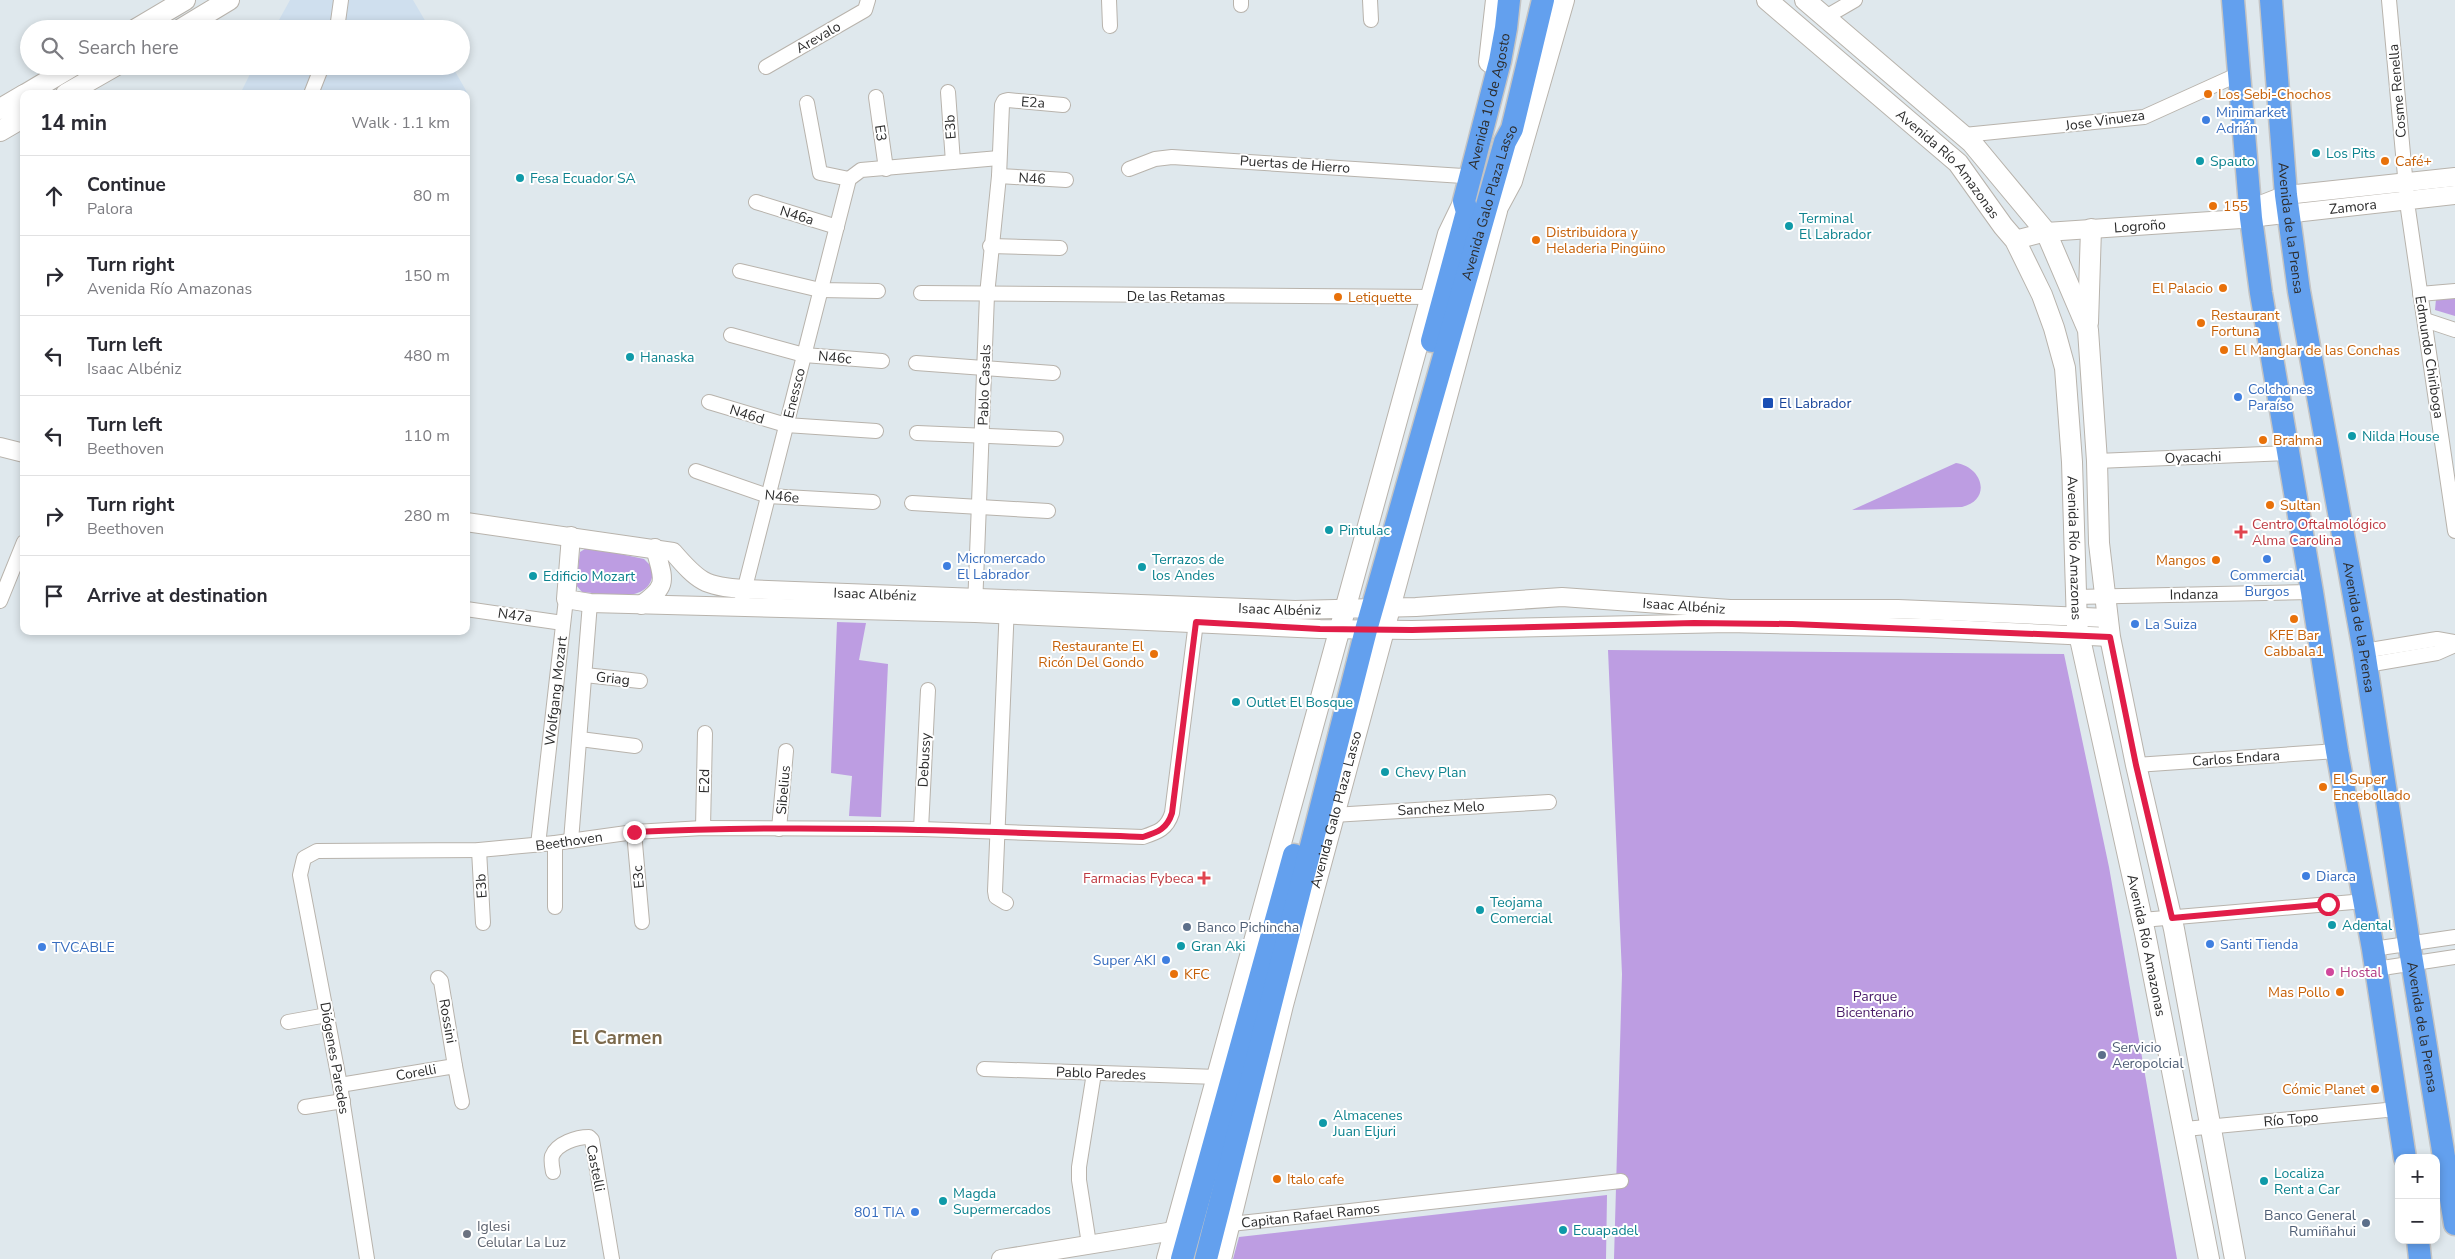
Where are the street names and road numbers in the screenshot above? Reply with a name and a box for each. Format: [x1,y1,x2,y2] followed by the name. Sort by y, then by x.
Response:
[792,17,844,58] street label: Arevalo
[1463,31,1515,172] street label: Avenida 10 de Agosto
[2384,43,2411,139] street label: Cosme Renella
[1020,92,1046,113] street label: E2a
[1892,105,2004,223] street label: Avenida Río Amazonas
[2063,106,2146,136] street label: Jose Vinueza
[940,114,961,140] street label: E3b
[1457,121,1523,283] street label: Avenida Galo Plaza Lasso
[870,124,891,143] street label: E3
[1239,151,1351,178] street label: Puertas de Hierro
[2274,162,2308,295] street label: Avenida de la Prensa
[1018,168,1046,189] street label: N46
[2328,195,2378,219] street label: Zamora
[778,201,816,230] street label: N46a
[2113,215,2167,237] street label: Logroño
[1127,287,1225,306] street label: De las Retamas
[2410,294,2449,420] street label: Edmundo Chiriboga
[974,344,995,426] street label: Pablo Casals
[817,347,853,368] street label: N46c
[779,366,810,420] street label: Enessco
[727,400,767,429] street label: N46d
[2164,447,2222,468] street label: Oyacachi
[2062,475,2086,621] street label: Avenida Río Amazonas
[764,485,800,508] street label: N46e
[2338,560,2379,694] street label: Avenida de la Prensa
[833,583,917,606] street label: Isaac Albéniz
[2169,585,2219,604] street label: Indanza
[1642,594,1726,619] street label: Isaac Albéniz
[1238,599,1322,620] street label: Isaac Albéniz
[496,604,533,627] street label: N47a
[540,635,572,747] street label: Wolfgang Mozart
[595,667,631,690] street label: Griag
[1306,729,1367,890] street label: Avenida Galo Plaza Lasso
[914,732,935,788] street label: Debussy
[2192,746,2281,771] street label: Carlos Endara
[772,764,795,816] street label: Sibelius
[695,768,714,794] street label: E2d
[1397,797,1485,820] street label: Sanchez Melo
[534,827,604,856] street label: Beethoven
[628,864,649,889] street label: E3c
[471,873,492,899] street label: E3b
[2122,873,2170,1018] street label: Avenida Río Amazonas
[2402,960,2442,1094] street label: Avenida de la Prensa
[434,997,461,1045] street label: Rossini
[315,1001,354,1116] street label: Diógenes Paredes
[394,1060,438,1085] street label: Corelli
[1056,1062,1147,1085] street label: Pablo Paredes
[2263,1108,2320,1131] street label: Río Topo
[582,1143,609,1193] street label: Castelli
[1240,1199,1381,1233] street label: Capitan Rafael Ramos

